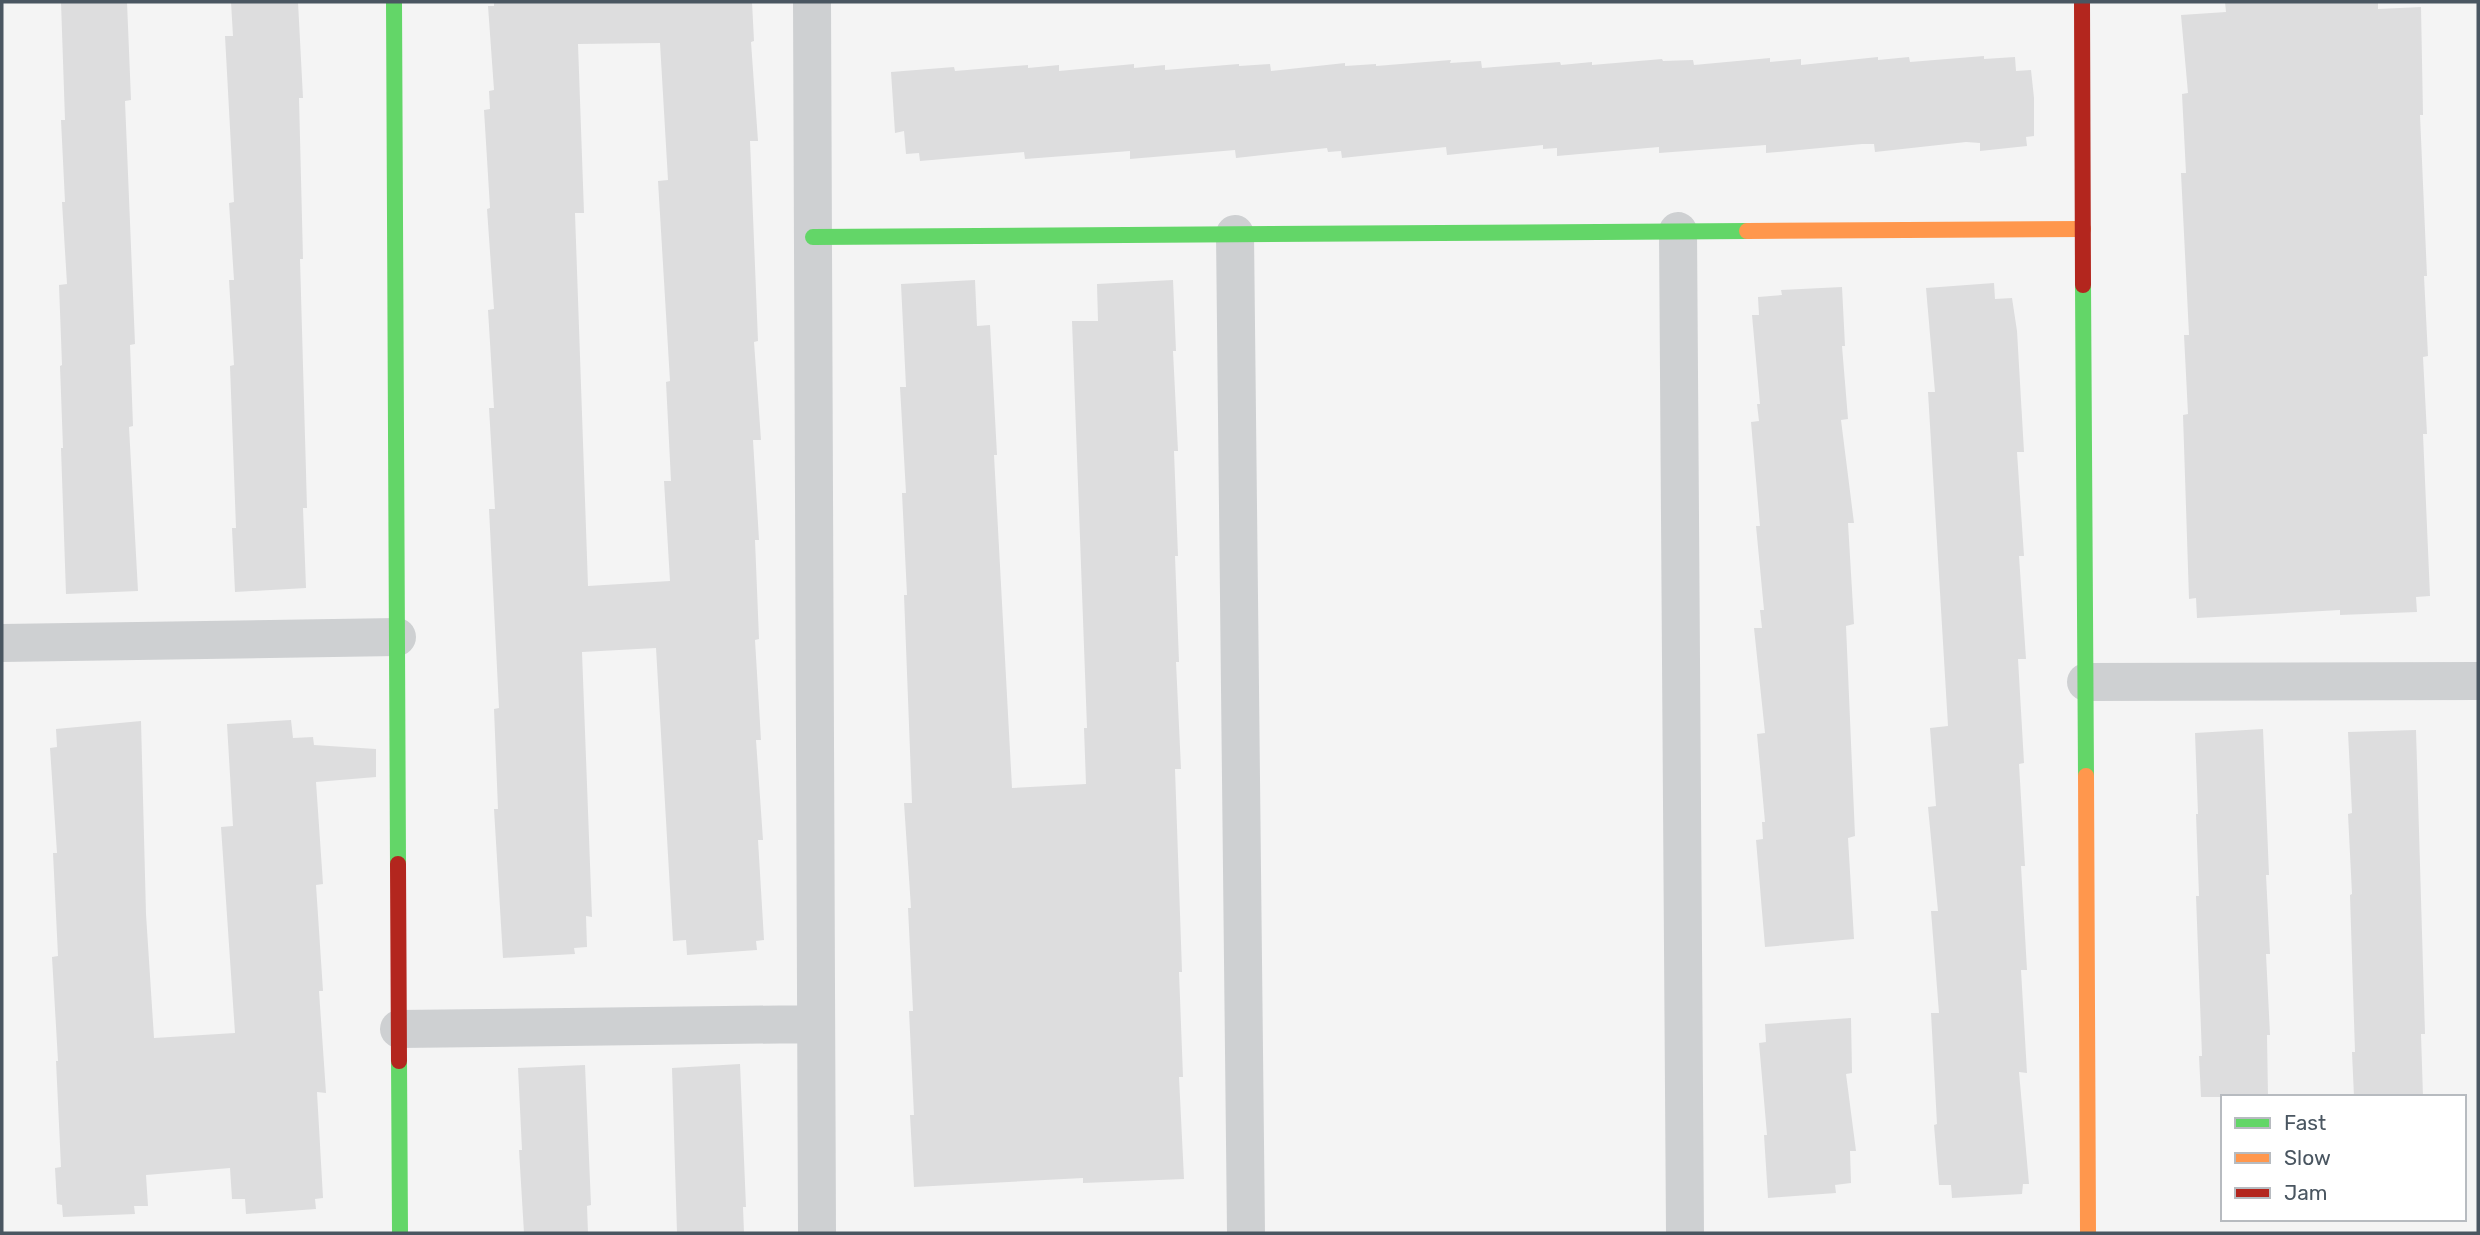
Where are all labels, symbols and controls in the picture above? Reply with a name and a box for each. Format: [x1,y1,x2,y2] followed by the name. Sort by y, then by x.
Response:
[2221,1095,2466,1221] legend
[2284,1110,2326,1135] text: Fast
[2284,1145,2331,1170] text: Slow
[2284,1180,2328,1205] text: Jam

